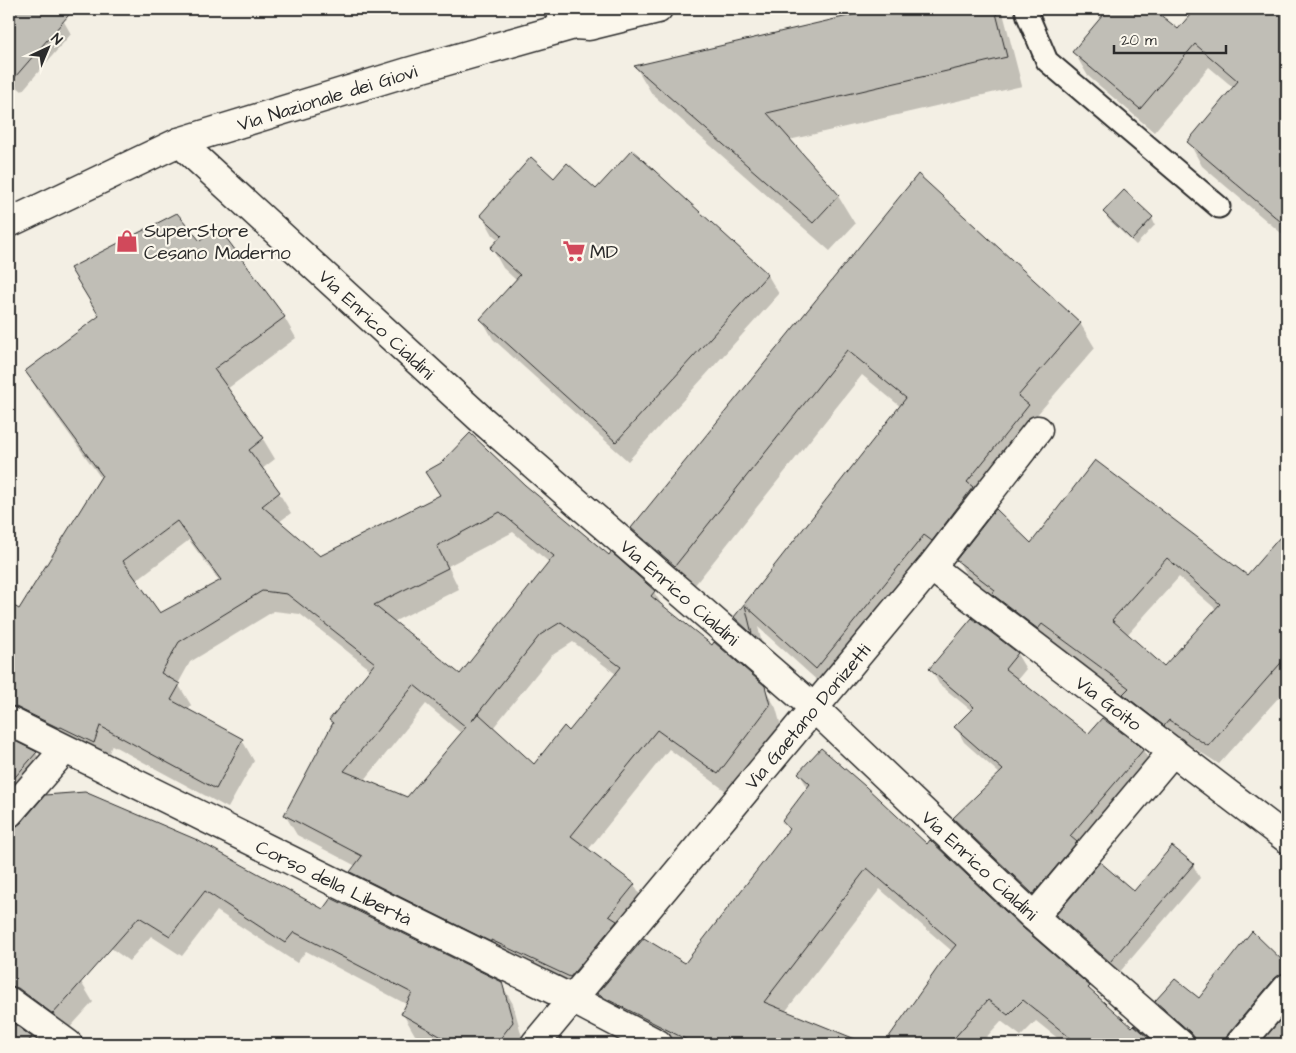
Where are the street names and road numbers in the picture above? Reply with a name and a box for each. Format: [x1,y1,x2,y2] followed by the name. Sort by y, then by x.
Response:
[234,58,421,139] street label: Via Nazionale dei Giovi
[312,264,440,386] street label: Via Enrico Cialdini
[613,534,745,653] street label: Via Enrico Cialdini
[739,638,878,796] street label: Via Gaetano Donizetti
[1069,670,1147,738] street label: Via Goito
[915,805,1043,927] street label: Via Enrico Cialdini
[251,834,416,933] street label: Corso della Libertà

